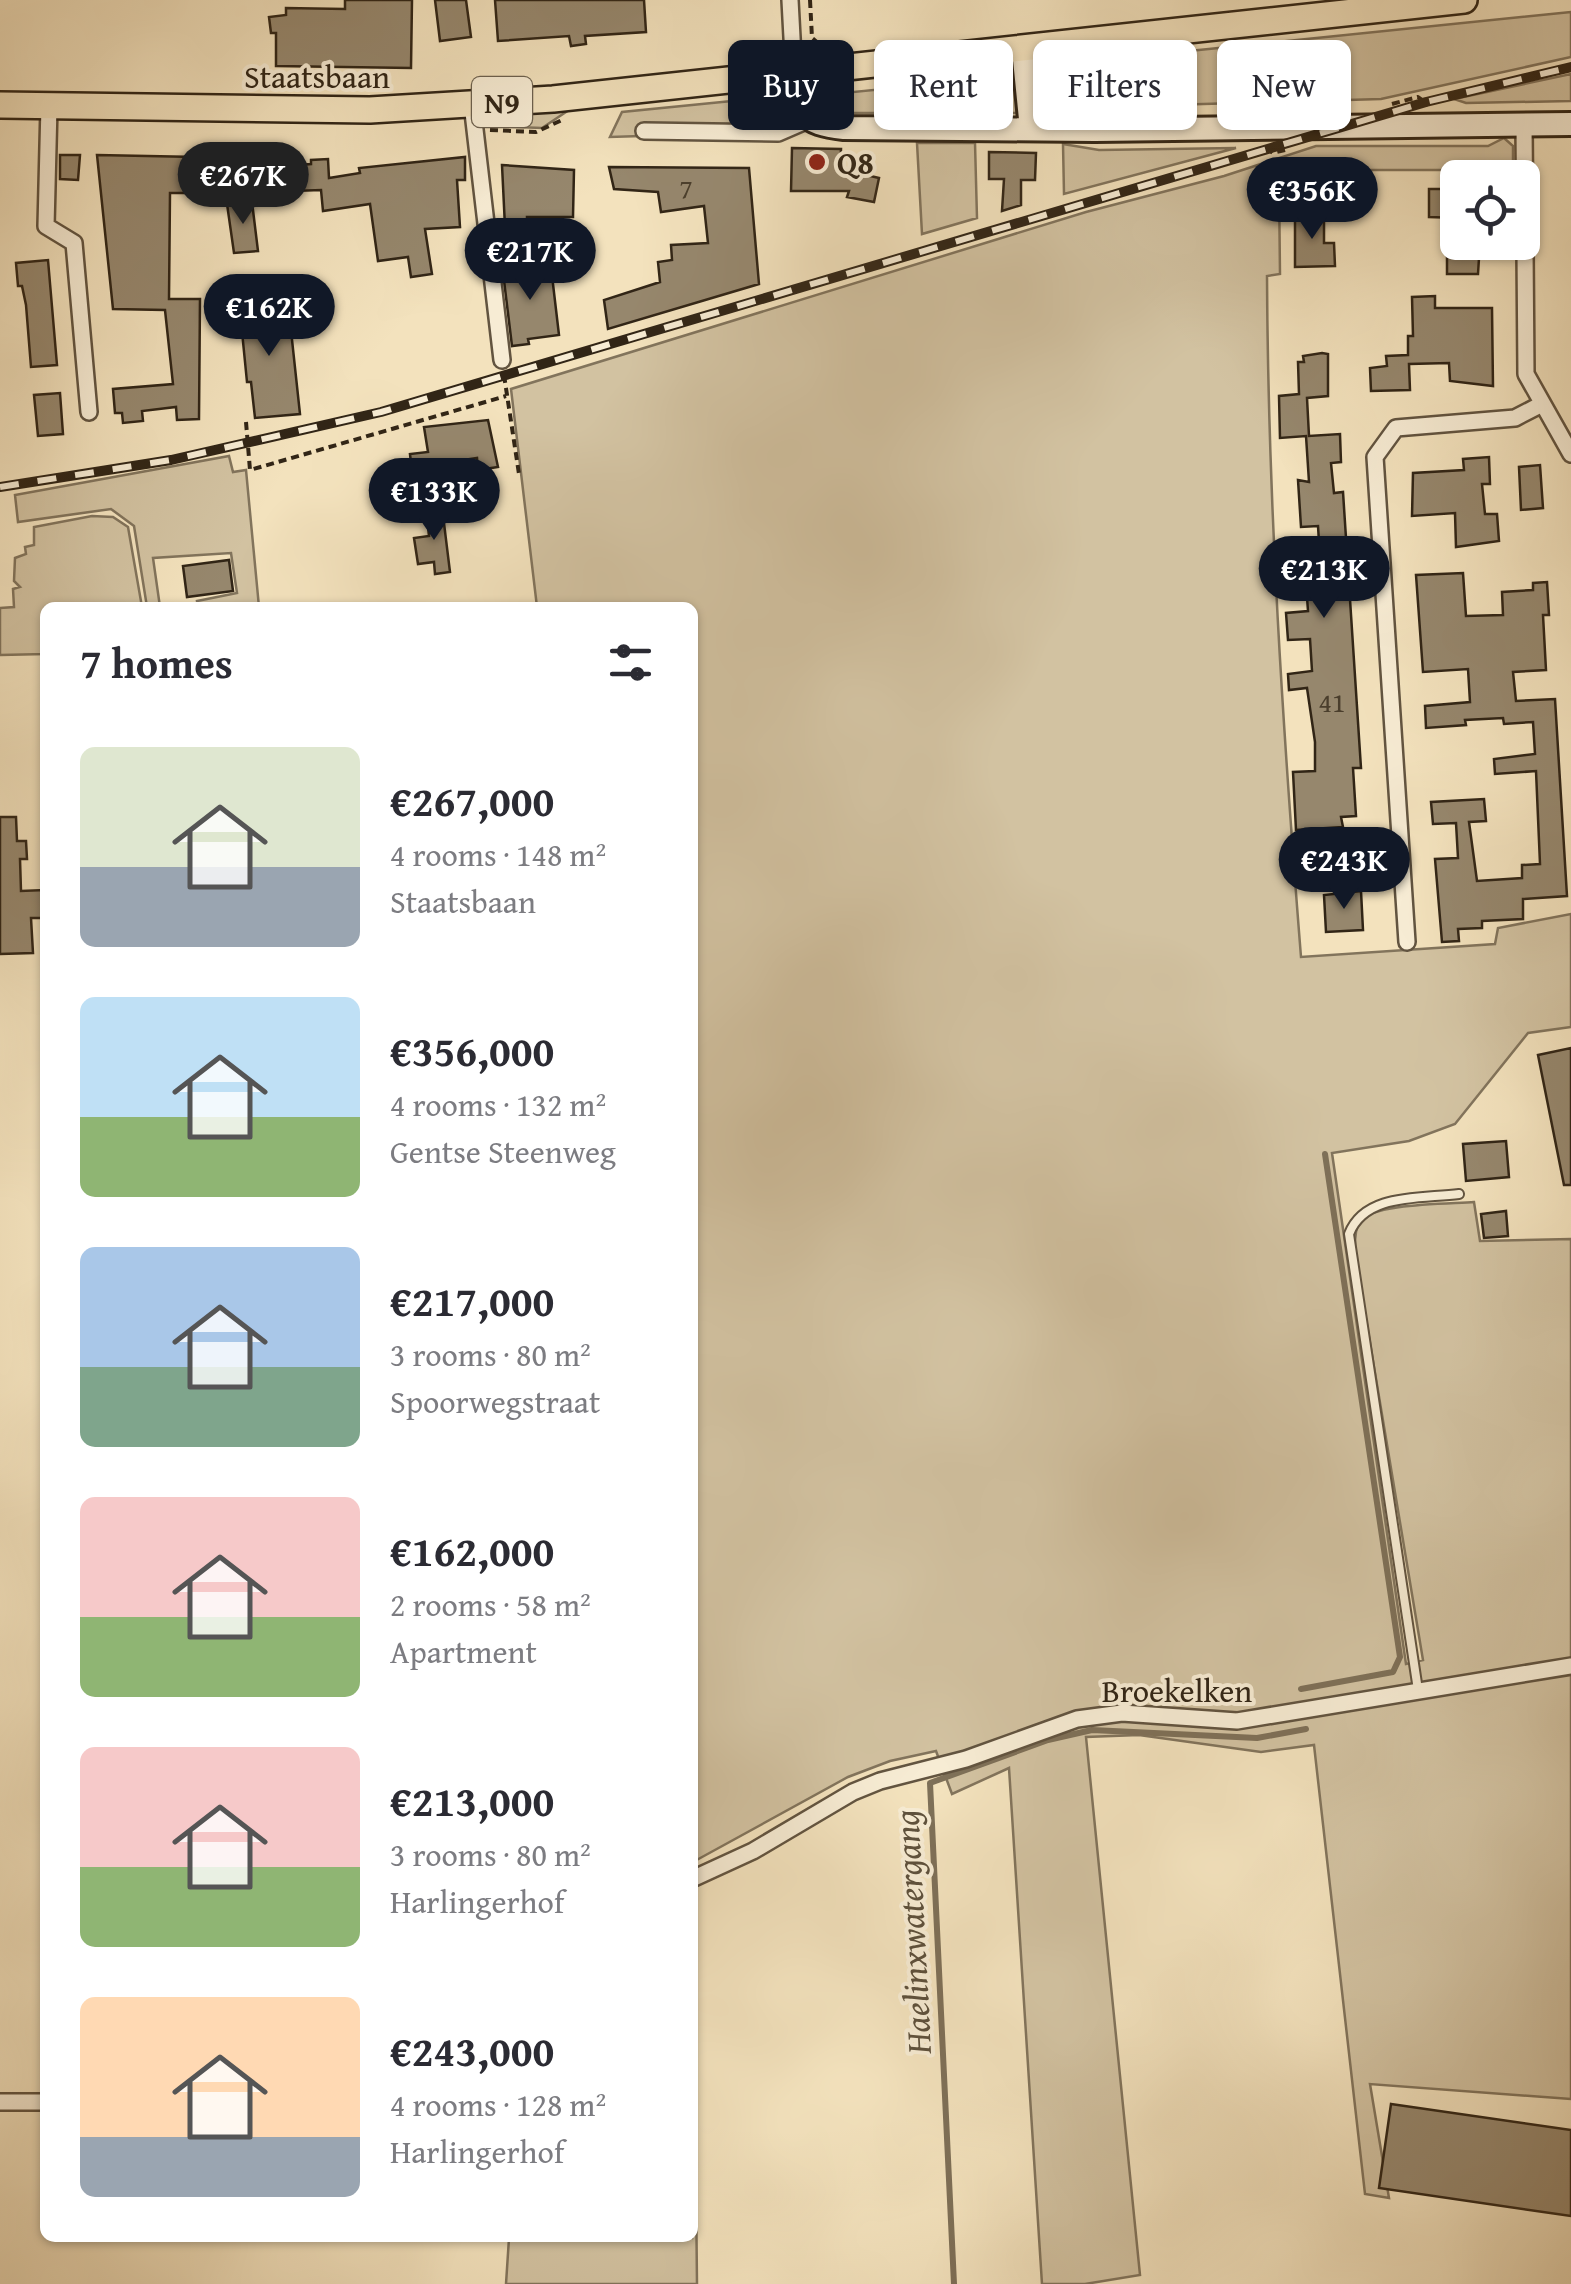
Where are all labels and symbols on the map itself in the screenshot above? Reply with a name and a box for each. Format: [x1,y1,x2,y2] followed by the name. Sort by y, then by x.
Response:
[244,53,390,100] street label: Staatsbaan
[472,77,532,127] road number: N9
[837,139,874,186] place label: Q8
[173,142,313,227] pin: €267K
[806,151,828,173] marker: Q8
[1242,157,1382,242] pin: €356K
[679,167,693,208] house number: 7
[460,218,600,303] pin: €217K
[199,274,339,359] pin: €162K
[364,458,504,543] pin: €133K
[1254,536,1394,621] pin: €213K
[1319,681,1345,722] house number: 41
[1274,827,1414,912] pin: €243K
[1102,1667,1252,1714] street label: Broekelken
[880,1808,944,2056] water label: Haelinxwatergang

